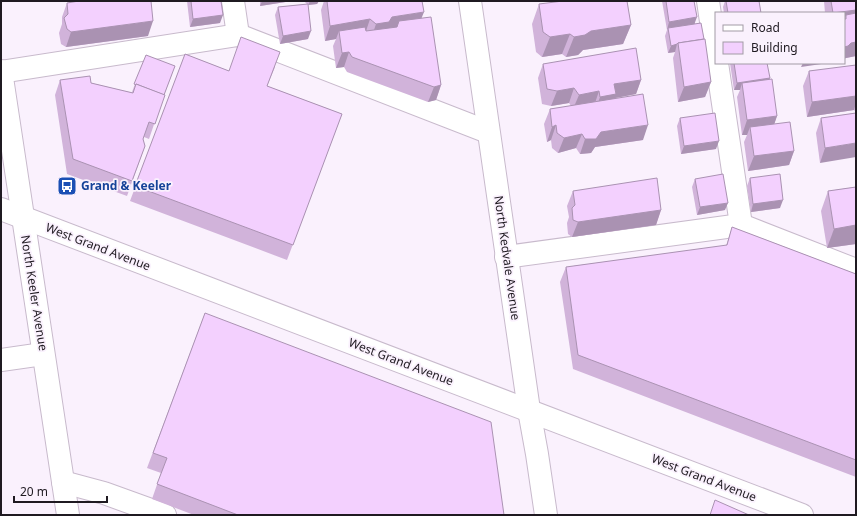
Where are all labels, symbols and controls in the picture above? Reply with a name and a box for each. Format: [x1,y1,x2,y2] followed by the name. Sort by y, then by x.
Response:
[715,12,845,64] legend
[751,19,780,36] text: Road
[751,39,798,56] text: Building
[56,175,78,197] bus stop icon: Grand & Keeler
[81,177,172,194] place label: Grand & Keeler
[490,194,525,322] street label: North Kedvale Avenue
[43,219,153,274] street label: West Grand Avenue
[17,234,52,352] street label: North Keeler Avenue
[346,334,456,389] street label: West Grand Avenue
[649,450,759,505] street label: West Grand Avenue
[14,478,107,504] scale bar
[20,483,48,500] text: 20 m

